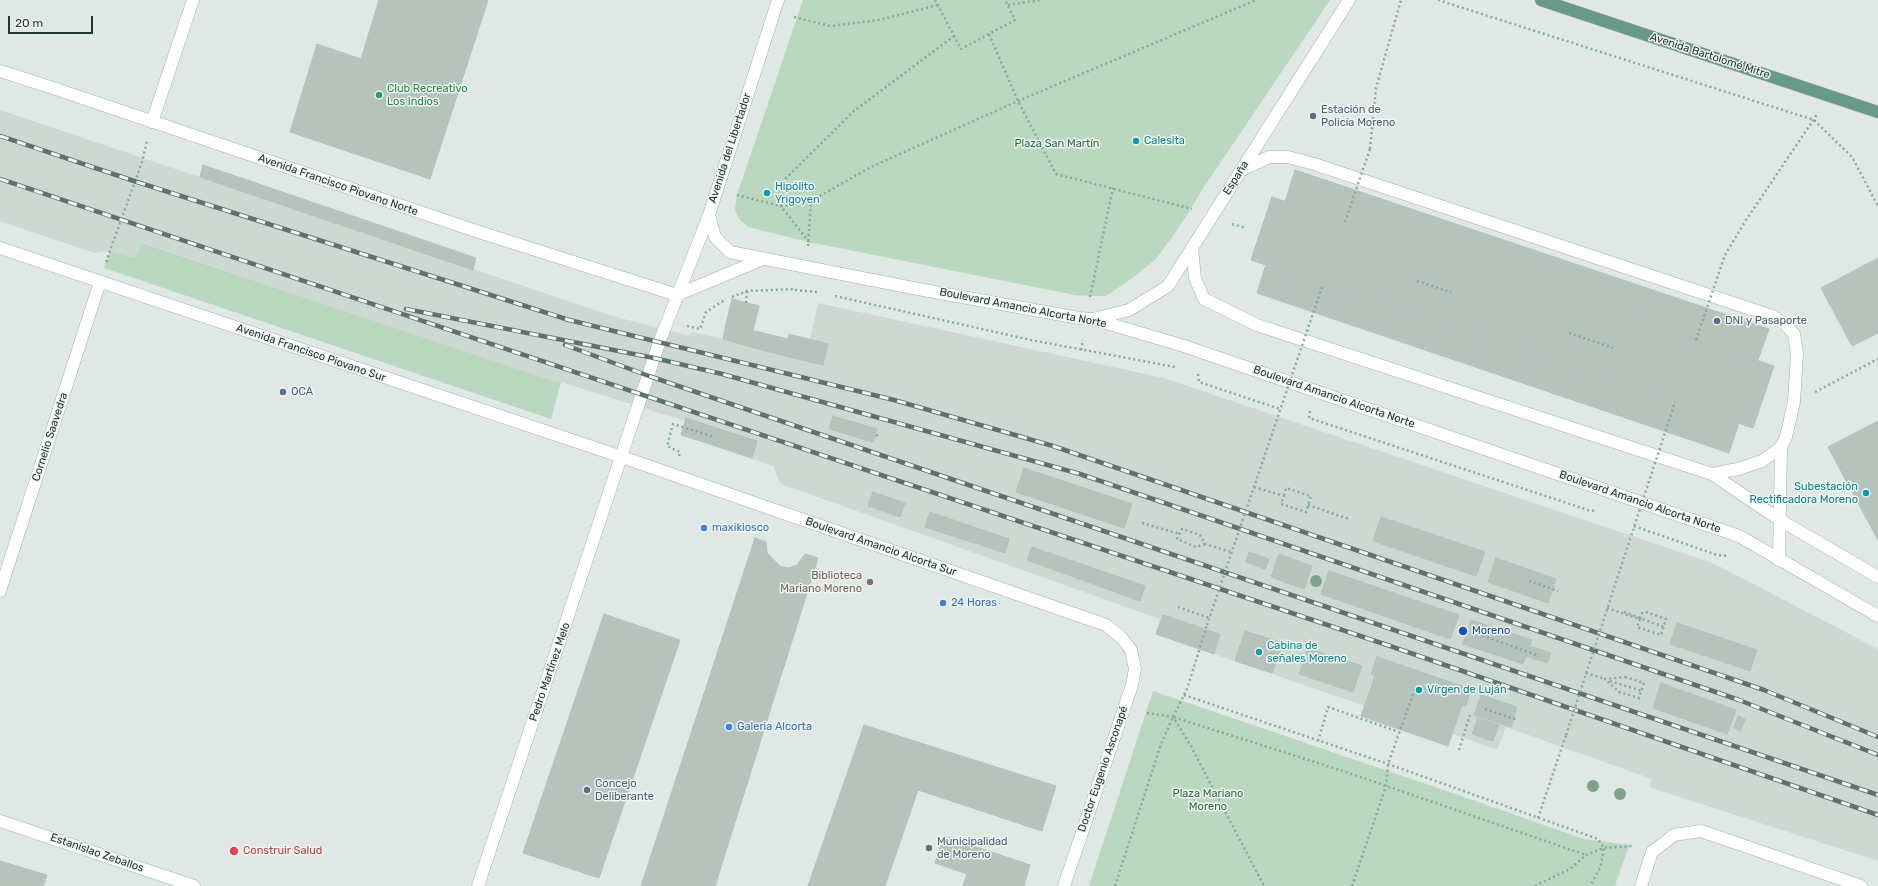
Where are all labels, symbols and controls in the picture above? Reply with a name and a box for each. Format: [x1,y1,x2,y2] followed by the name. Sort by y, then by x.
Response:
[10,8,95,34] scale bar
[15,16,43,30] text: 20 m
[1648,30,1772,82] street label: Avenida Bartolomé Mitre
[387,82,468,108] place label: Club Recreativo Los Indios
[374,90,384,100] marker: Club Recreativo Los Indios
[706,91,754,205] street label: Avenida del Libertador
[1321,103,1395,129] place label: Estación de Policía Moreno
[1308,111,1318,121] marker: Estación de Policía Moreno
[1144,134,1185,148] place label: Calesita
[1131,136,1141,146] marker: Calesita
[1014,137,1100,151] park label: Plaza San Martín
[256,151,420,219] street label: Avenida Francisco Piovano Norte
[1220,159,1252,197] street label: España
[775,180,820,206] place label: Hipólito Yrigoyen
[762,188,772,198] marker: Hipólito Yrigoyen
[938,285,1108,331] street label: Boulevard Amancio Alcorta Norte
[1725,314,1807,328] place label: DNI y Pasaporte
[1712,316,1722,326] marker: DNI y Pasaporte
[234,321,388,385] street label: Avenida Francisco Piovano Sur
[1251,363,1417,431] street label: Boulevard Amancio Alcorta Norte
[291,385,313,399] place label: OCA
[278,387,288,397] marker: OCA
[29,391,71,483] street label: Cornelio Saavedra
[1557,468,1723,536] street label: Boulevard Amancio Alcorta Norte
[1750,480,1858,506] place label: Subestación Rectificadora Moreno
[1861,488,1871,498] marker: Subestación Rectificadora Moreno
[804,515,958,579] street label: Boulevard Amancio Alcorta Sur
[712,521,769,535] place label: maxikiosco
[699,523,709,533] marker: maxikiosco
[780,569,862,595] place label: Biblioteca Mariano Moreno
[865,577,875,587] marker: Biblioteca Mariano Moreno
[951,596,997,610] place label: 24 Horas
[938,598,948,608] marker: 24 Horas
[527,621,573,723] street label: Pedro Martínez Melo
[1472,624,1510,638] place label: Moreno
[1457,625,1469,637] marker: Moreno
[1267,639,1347,665] place label: Cabina de señales Moreno
[1254,647,1264,657] marker: Cabina de señales Moreno
[1427,683,1507,697] place label: Vírgen de Luján
[1414,685,1424,695] marker: Vírgen de Luján
[1075,704,1131,834] street label: Doctor Eugenio Asconapé
[737,720,812,734] place label: Galeria Alcorta
[724,722,734,732] marker: Galeria Alcorta
[595,777,654,803] place label: Concejo Deliberante
[582,785,592,795] marker: Concejo Deliberante
[1173,787,1243,813] park label: Plaza Mariano Moreno
[49,831,145,875] street label: Estanislao Zeballos
[937,835,1008,861] place label: Municipalidad de Moreno
[924,843,934,853] marker: Municipalidad de Moreno
[243,844,322,858] place label: Construir Salud
[228,845,240,857] marker: Construir Salud

